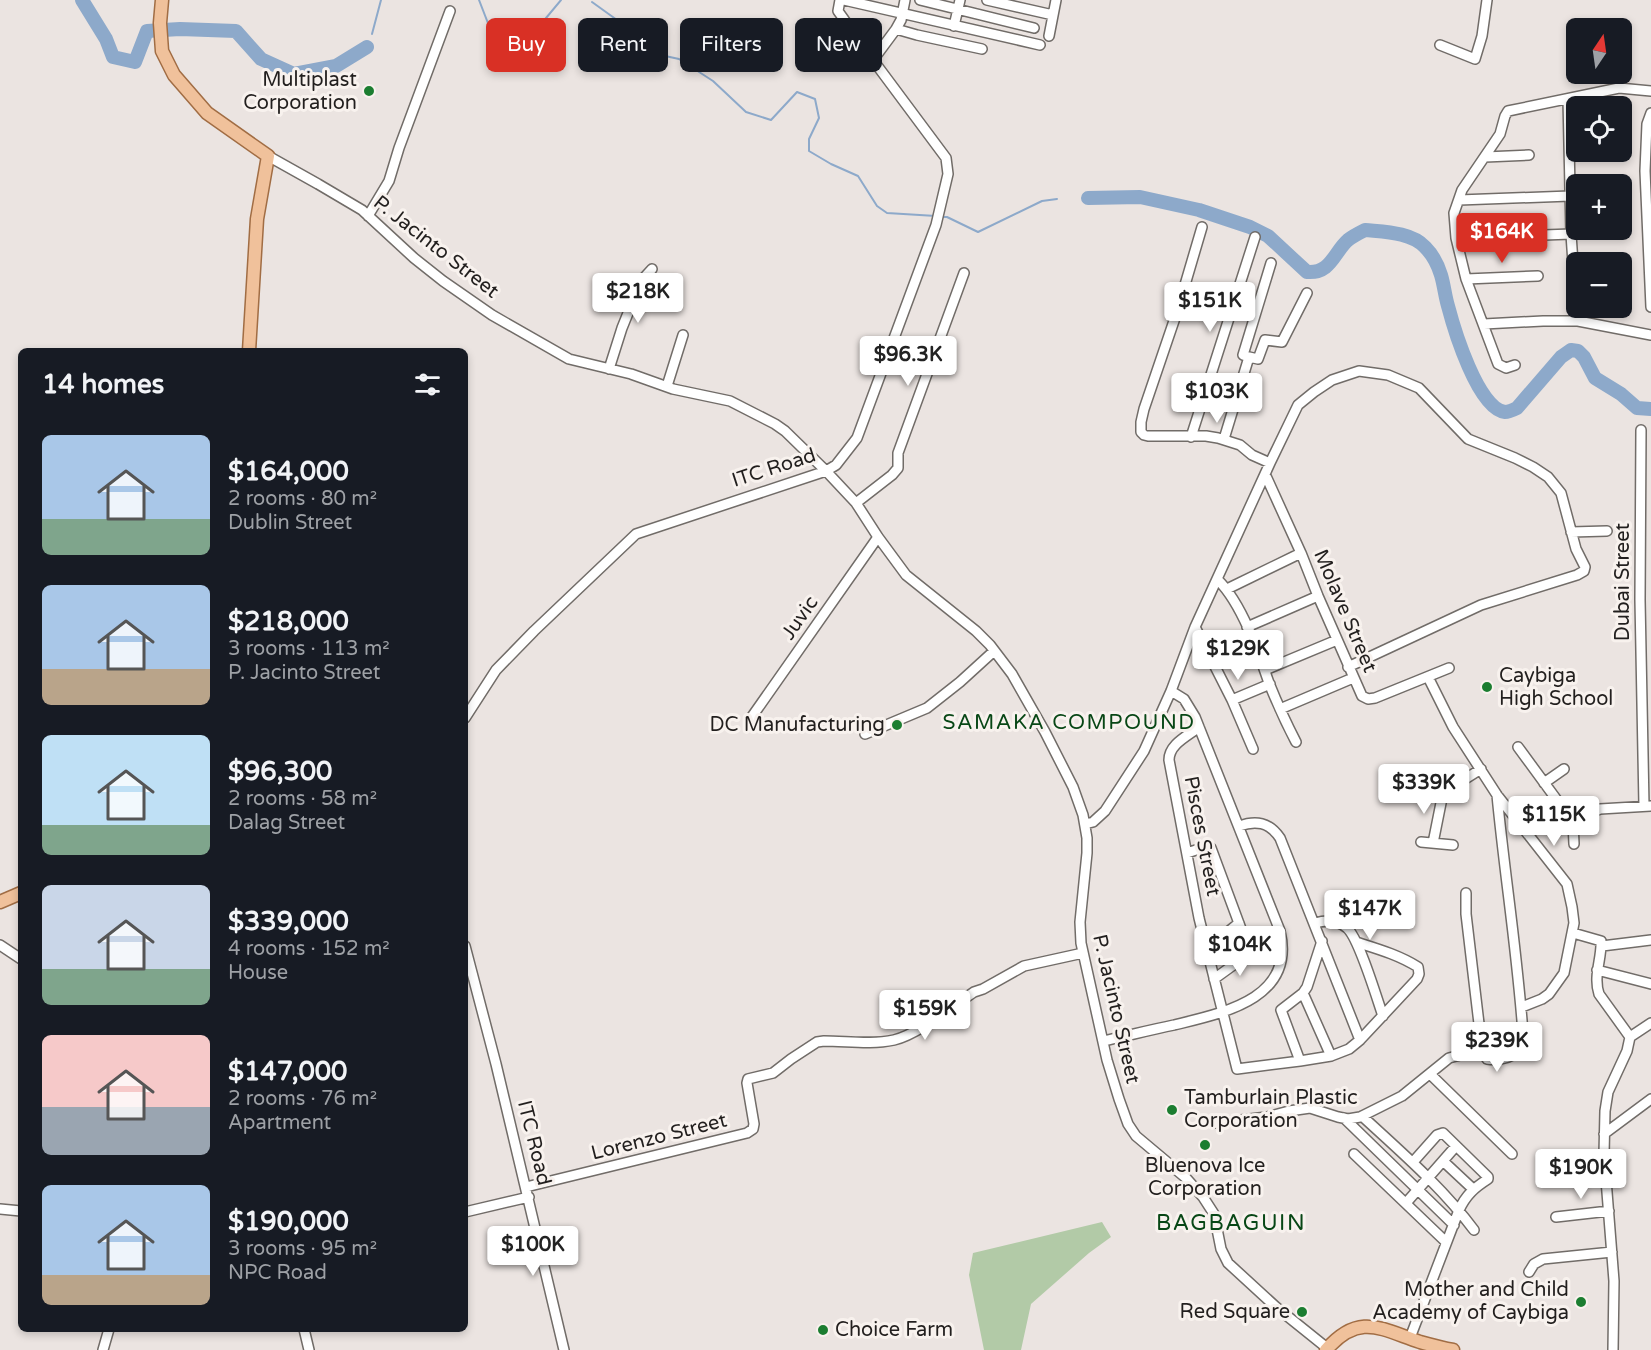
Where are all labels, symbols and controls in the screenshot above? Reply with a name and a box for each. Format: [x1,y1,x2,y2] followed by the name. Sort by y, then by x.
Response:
[486,18,566,72] chip: Buy
[578,18,668,72] chip: Rent
[680,18,783,72] chip: Filters
[795,18,882,72] chip: New
[1566,18,1632,84] north arrow
[1566,18,1632,318] map controls
[243,68,357,115] place label: Multiplast Corporation
[362,84,376,98] marker: Multiplast Corporation
[1566,96,1632,162] button: locate
[1566,174,1632,240] button: +
[369,191,504,304] street label: P. Jacinto Street
[1460,213,1544,264] pin: $164K
[1470,220,1534,244] text: $164K
[1566,252,1632,318] button: −
[596,273,680,324] pin: $218K
[606,280,670,304] text: $218K
[1168,282,1252,333] pin: $151K
[1178,289,1242,313] text: $151K
[859,336,957,387] pin: $96.3K
[874,343,942,367] text: $96.3K
[411,368,444,401] icon: filters
[42,369,164,400] text: 14 homes
[1175,373,1259,424] pin: $103K
[1185,380,1249,404] text: $103K
[729,443,819,493] street label: ITC Road
[228,456,349,487] text: $164,000
[90,459,162,531] icon: home
[228,487,377,511] text: 2 rooms · 80 m²
[228,511,352,535] text: Dublin Street
[1611,523,1635,641] street label: Dubai Street
[1308,546,1382,676] street label: Molave Street
[776,592,824,644] street label: Juvic
[228,606,349,637] text: $218,000
[90,609,162,681] icon: home
[1196,630,1280,681] pin: $129K
[228,637,390,661] text: 3 rooms · 113 m²
[1206,637,1270,661] text: $129K
[228,661,380,685] text: P. Jacinto Street
[1499,664,1613,711] place label: Caybiga High School
[1480,680,1494,694] marker: Caybiga High School
[942,710,1196,735] district label: SAMAKA COMPOUND
[710,713,885,737] place label: DC Manufacturing
[890,718,904,732] marker: DC Manufacturing
[228,756,332,787] text: $96,300
[90,759,162,831] icon: home
[1382,764,1466,815] pin: $339K
[1392,771,1456,795] text: $339K
[1179,774,1225,898] street label: Pisces Street
[228,787,377,811] text: 2 rooms · 58 m²
[1512,796,1596,847] pin: $115K
[1522,803,1586,827] text: $115K
[228,811,345,835] text: Dalag Street
[1328,890,1412,941] pin: $147K
[1338,897,1402,921] text: $147K
[228,906,349,937] text: $339,000
[90,909,162,981] icon: home
[1198,926,1282,977] pin: $104K
[1087,932,1145,1086] street label: P. Jacinto Street
[1208,933,1272,957] text: $104K
[228,937,390,961] text: 4 rooms · 152 m²
[228,961,288,985] text: House
[883,990,967,1041] pin: $159K
[893,997,957,1021] text: $159K
[1455,1022,1539,1073] pin: $239K
[1465,1029,1529,1053] text: $239K
[228,1056,347,1087] text: $147,000
[90,1059,162,1131] icon: home
[1184,1086,1358,1133] place label: Tamburlain Plastic Corporation
[228,1087,377,1111] text: 2 rooms · 76 m²
[512,1098,556,1188] street label: ITC Road
[1165,1103,1179,1117] marker: Tamburlain Plastic Corporation
[589,1108,730,1165] street label: Lorenzo Street
[228,1111,331,1135] text: Apartment
[1198,1138,1212,1152] marker: Bluenova Ice Corporation
[1539,1149,1623,1200] pin: $190K
[1145,1154,1265,1201] place label: Bluenova Ice Corporation
[1549,1156,1613,1180] text: $190K
[228,1206,349,1237] text: $190,000
[90,1209,162,1281] icon: home
[1156,1210,1306,1236] district label: BAGBAGUIN
[491,1226,575,1277] pin: $100K
[501,1233,565,1257] text: $100K
[228,1237,377,1261] text: 3 rooms · 95 m²
[228,1261,327,1285] text: NPC Road
[1372,1278,1569,1325] place label: Mother and Child Academy of Caybiga
[1574,1295,1588,1309] marker: Mother and Child Academy of Caybiga
[1180,1300,1290,1324] place label: Red Square
[1295,1305,1309,1319] marker: Red Square
[835,1318,953,1342] place label: Choice Farm
[816,1323,830,1337] marker: Choice Farm

